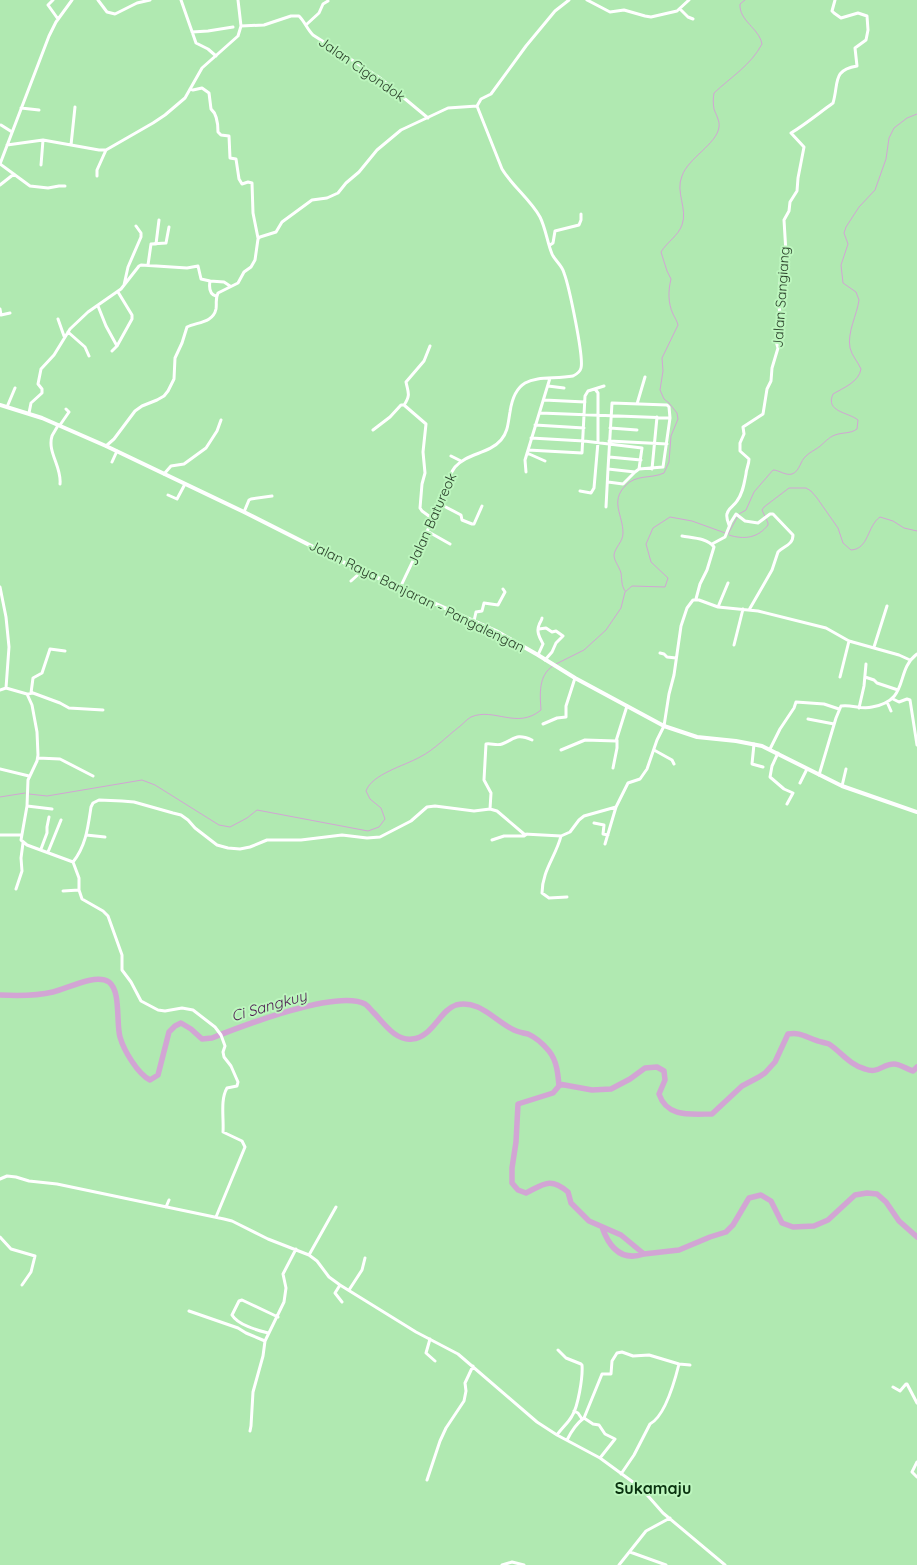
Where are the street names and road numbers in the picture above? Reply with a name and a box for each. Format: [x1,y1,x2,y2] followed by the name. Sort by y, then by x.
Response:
[315,32,409,106] street label: Jalan Cigondok
[768,246,794,348] street label: Jalan Sangiang
[404,470,460,568] street label: Jalan Batureok
[306,536,528,656] street label: Jalan Raya Banjaran - Pangalengan

